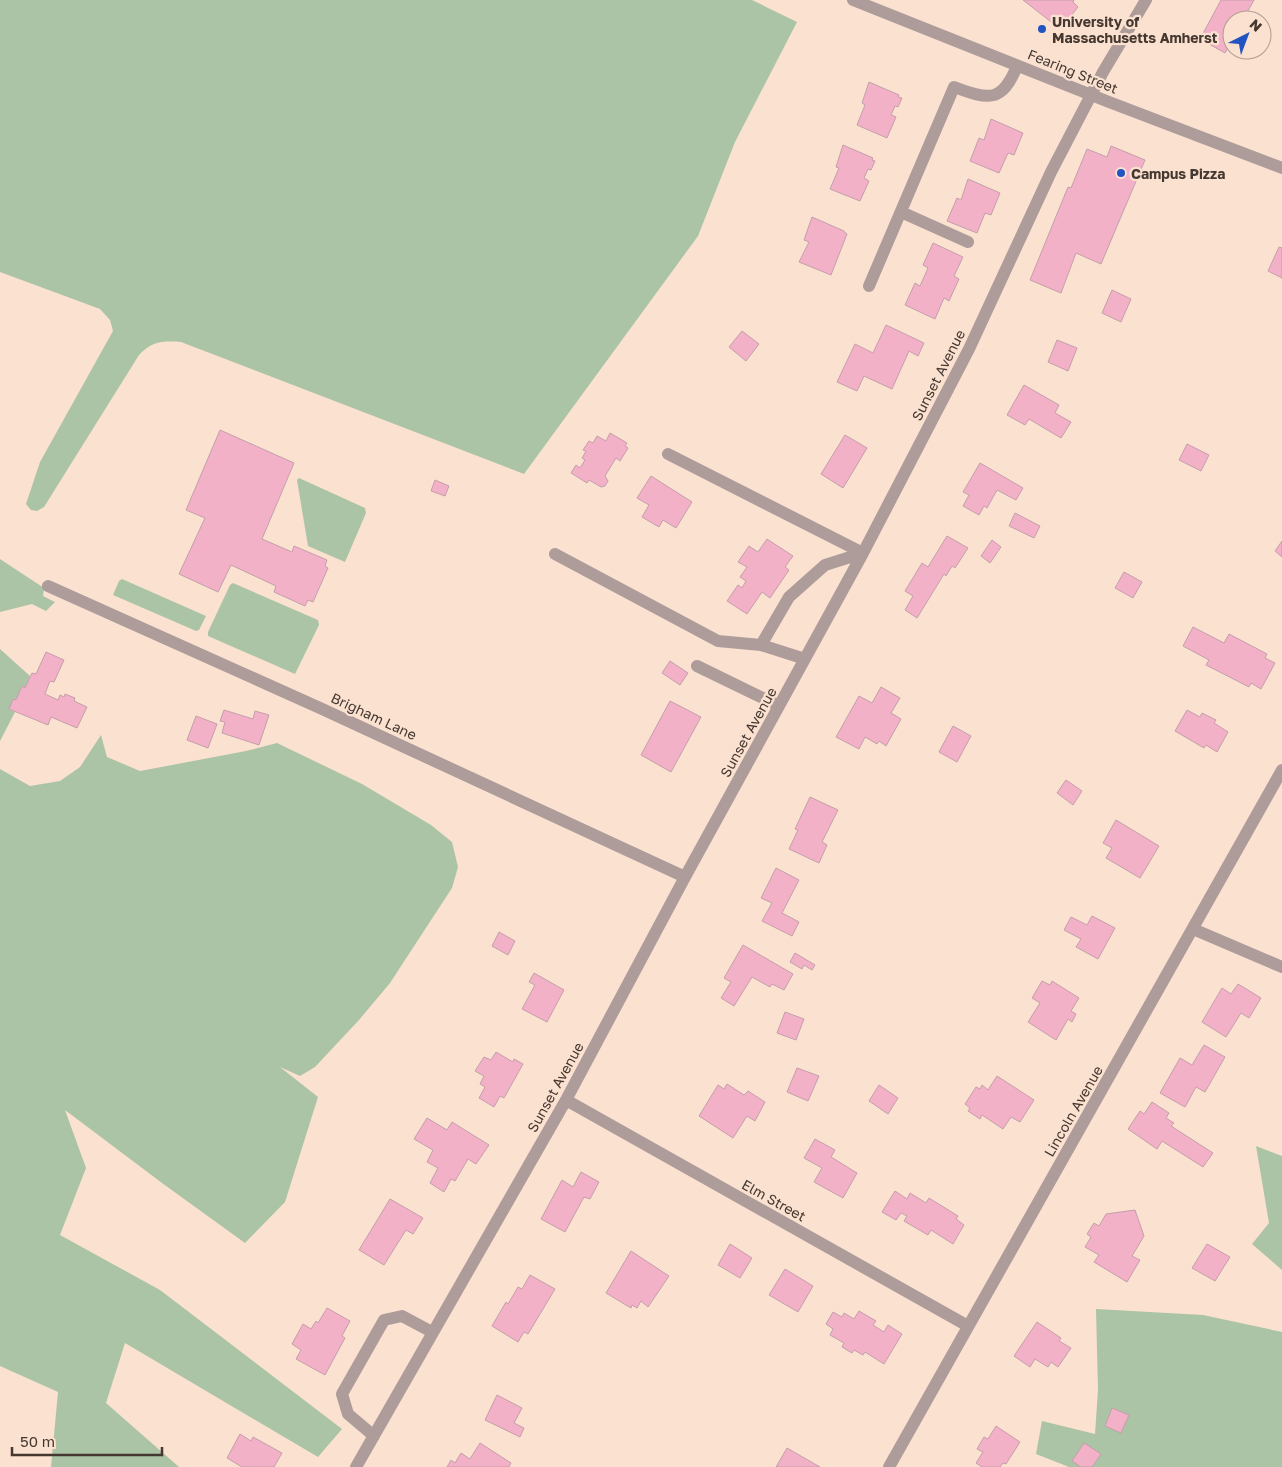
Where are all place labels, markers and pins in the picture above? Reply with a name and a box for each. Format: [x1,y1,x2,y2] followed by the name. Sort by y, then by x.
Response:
[1052,13,1218,46] place label: University of Massachusetts Amherst
[1036,23,1048,35] marker: University of Massachusetts Amherst
[1131,165,1225,182] place label: Campus Pizza
[1115,167,1127,179] marker: Campus Pizza

